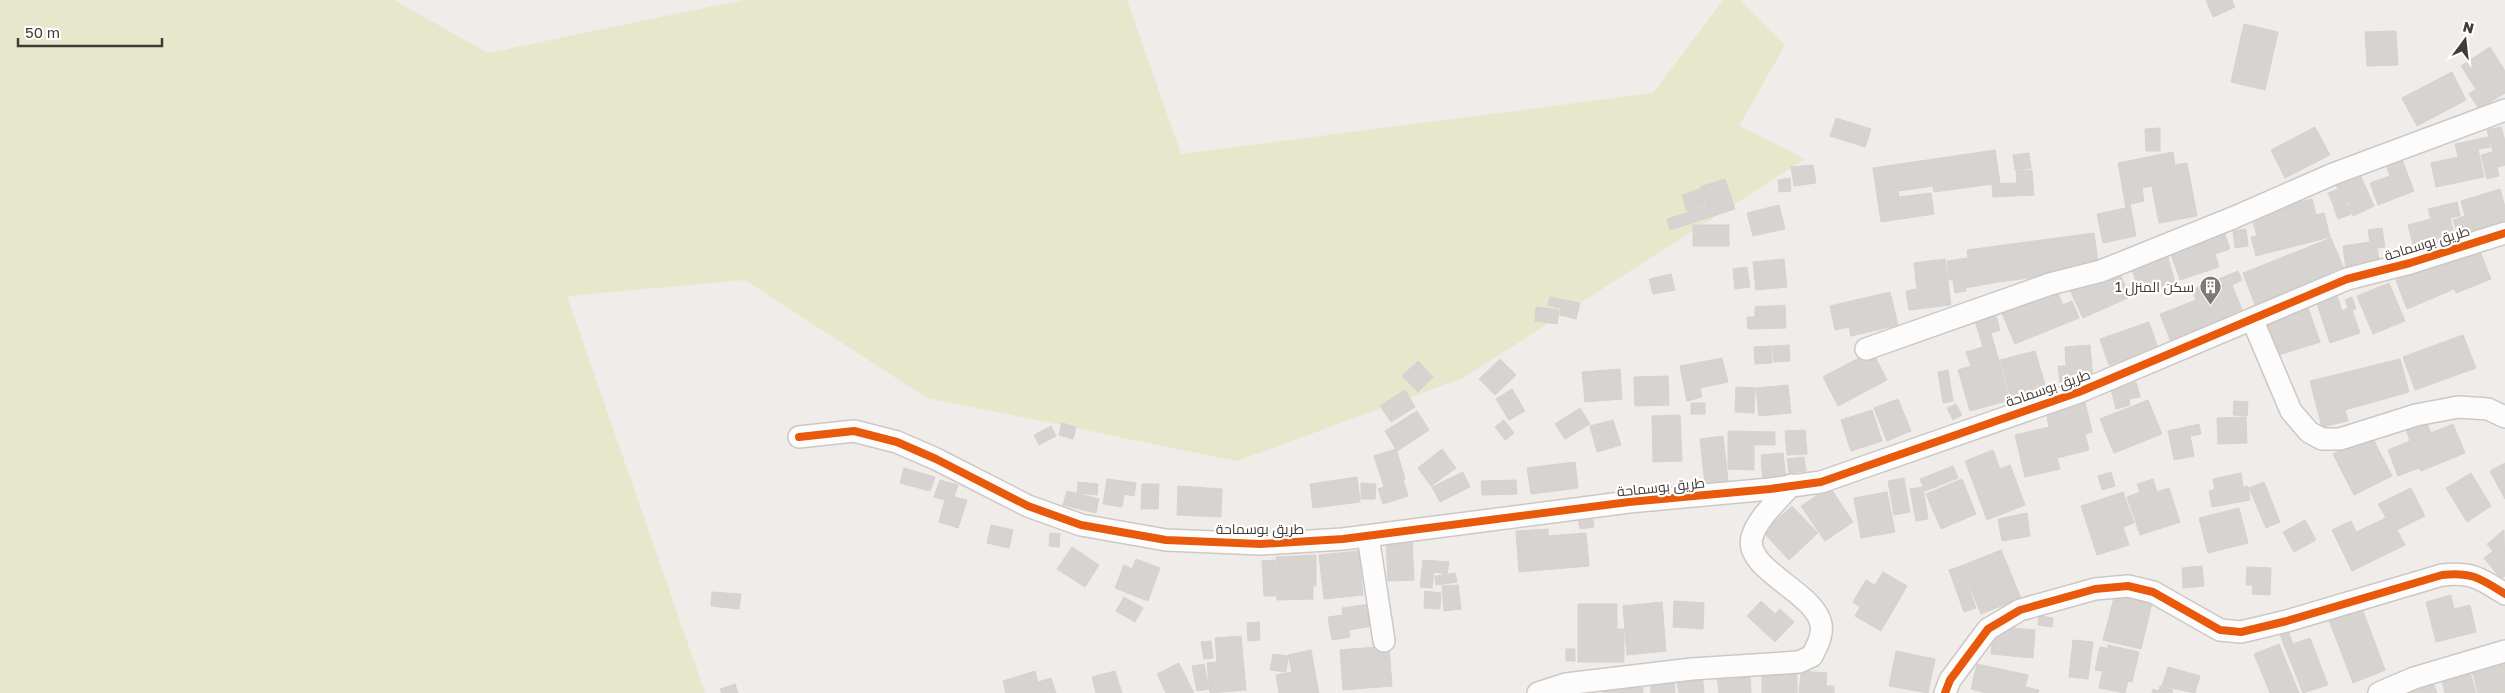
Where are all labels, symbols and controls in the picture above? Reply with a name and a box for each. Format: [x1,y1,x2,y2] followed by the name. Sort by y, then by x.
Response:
[18,15,161,47] scale bar
[2440,15,2490,65] north arrow
[2461,17,2476,37] text: N
[25,23,60,41] text: 50 m
[2382,221,2472,265] street label: طريق بوسماحة
[2198,275,2222,306] building icon: سكن المنزل 1
[2115,278,2194,296] place label: سكن المنزل 1
[2003,365,2093,411] street label: طريق بوسماحة
[1616,473,1706,501] street label: طريق بوسماحة
[1216,520,1304,538] street label: طريق بوسماحة

